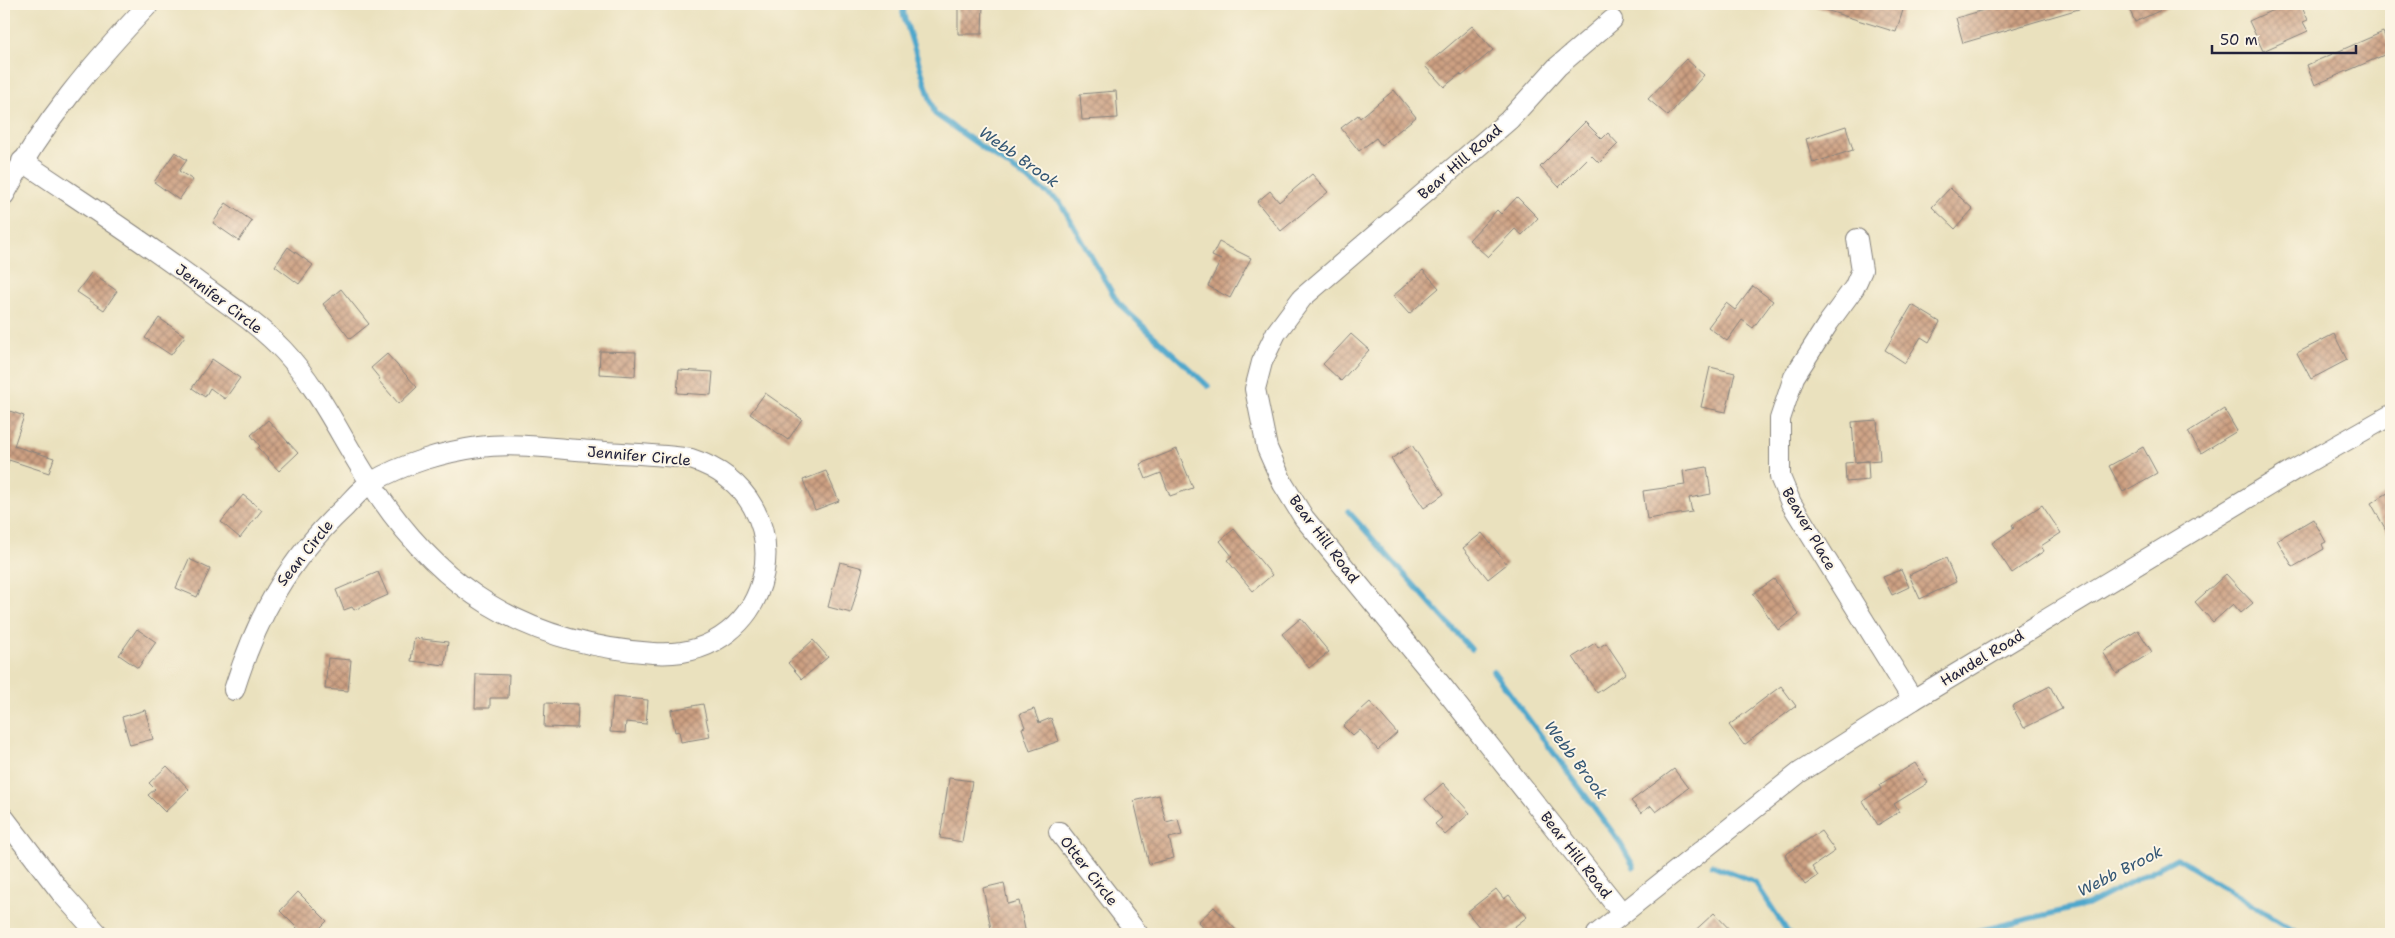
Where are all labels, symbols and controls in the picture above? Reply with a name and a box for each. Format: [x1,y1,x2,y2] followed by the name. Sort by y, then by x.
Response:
[2212,22,2356,54] scale bar
[2220,30,2258,50] text: 50 m
[1414,120,1507,204] street label: Bear Hill Road
[975,122,1063,192] water label: Webb Brook
[171,260,267,338] street label: Jennifer Circle
[586,441,692,471] street label: Jennifer Circle
[1777,484,1841,574] street label: Beaver Place
[1284,491,1364,587] street label: Bear Hill Road
[272,516,338,590] street label: Sean Circle
[1936,625,2028,691] street label: Handel Road
[1540,716,1612,804] water label: Webb Brook
[1536,807,1617,903] street label: Bear Hill Road
[1056,832,1122,910] street label: Otter Circle
[2074,840,2166,902] water label: Webb Brook

